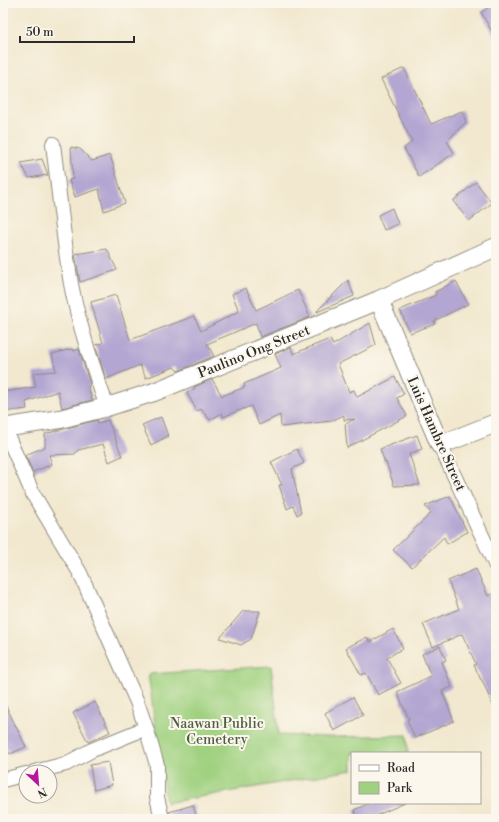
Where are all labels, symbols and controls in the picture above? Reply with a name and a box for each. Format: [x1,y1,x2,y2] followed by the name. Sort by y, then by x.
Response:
[20,18,134,44] scale bar
[26,25,54,40] text: 50 m
[195,321,313,383] street label: Paulino Ong Street
[403,374,469,494] street label: Luis Hambre Street
[170,715,264,749] park label: Naawan Public Cemetery
[351,752,481,804] legend
[387,761,415,776] text: Road
[18,764,58,804] north arrow
[387,781,413,796] text: Park
[35,784,49,800] text: N

